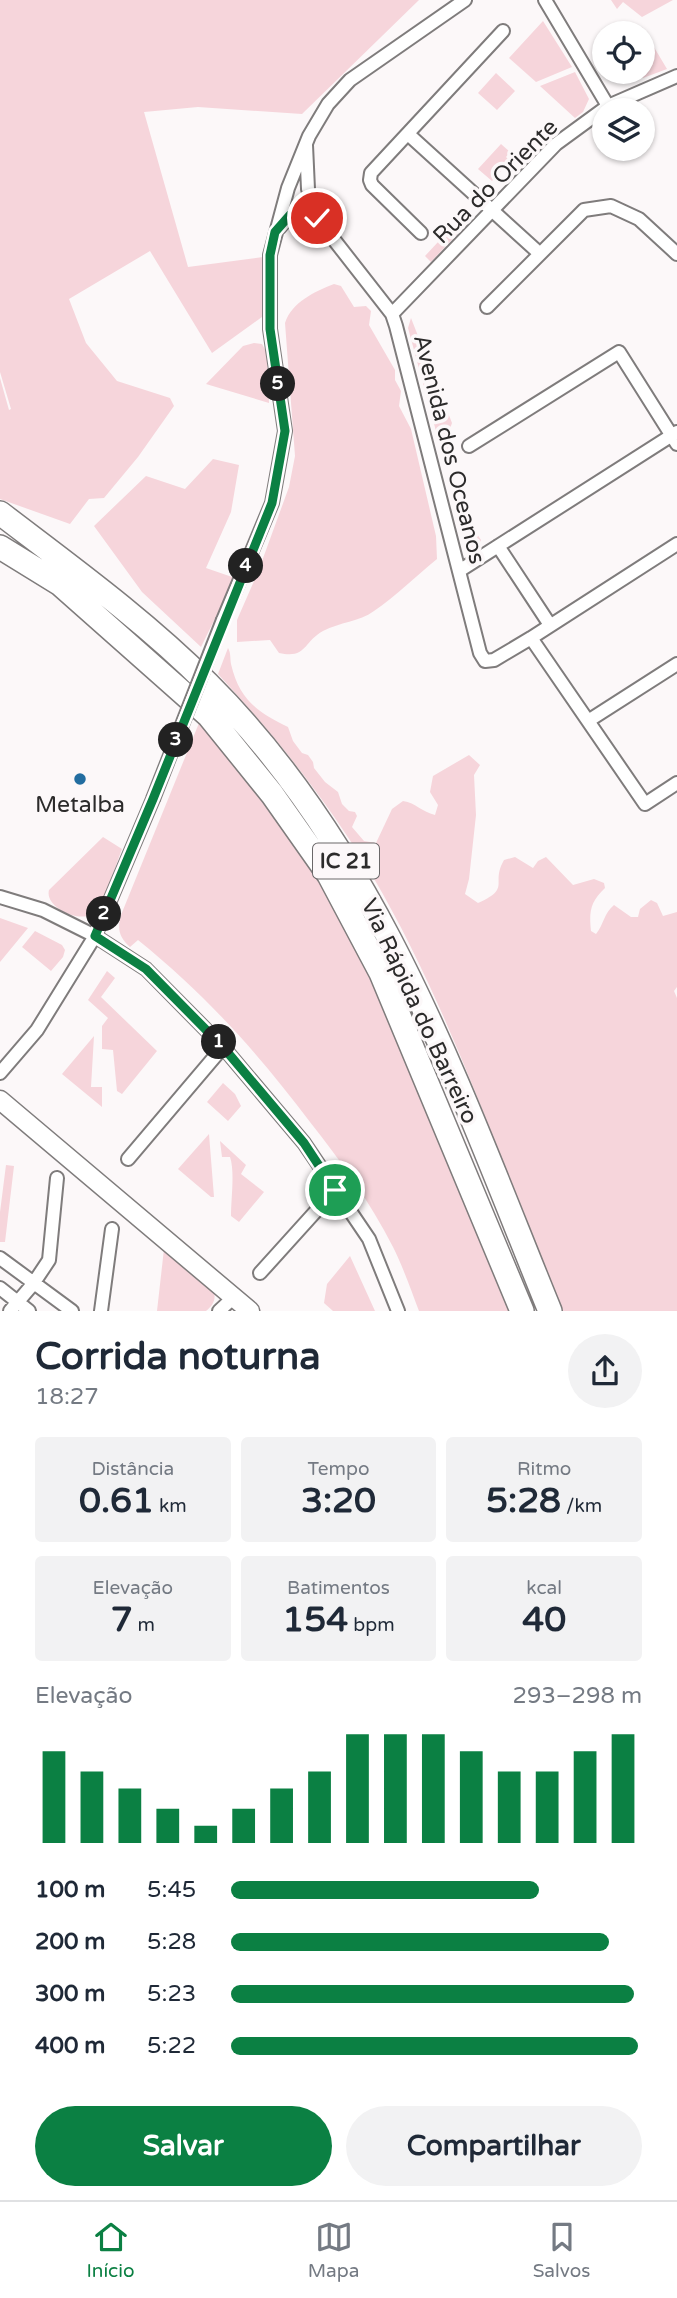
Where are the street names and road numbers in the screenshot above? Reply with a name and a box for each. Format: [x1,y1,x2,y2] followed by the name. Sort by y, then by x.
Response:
[427,113,564,250] street label: Rua do Oriente
[407,332,491,567] street label: Avenida dos Oceanos
[313,844,379,878] road number: IC 21
[355,894,484,1128] street label: Via Rápida do Barreiro

